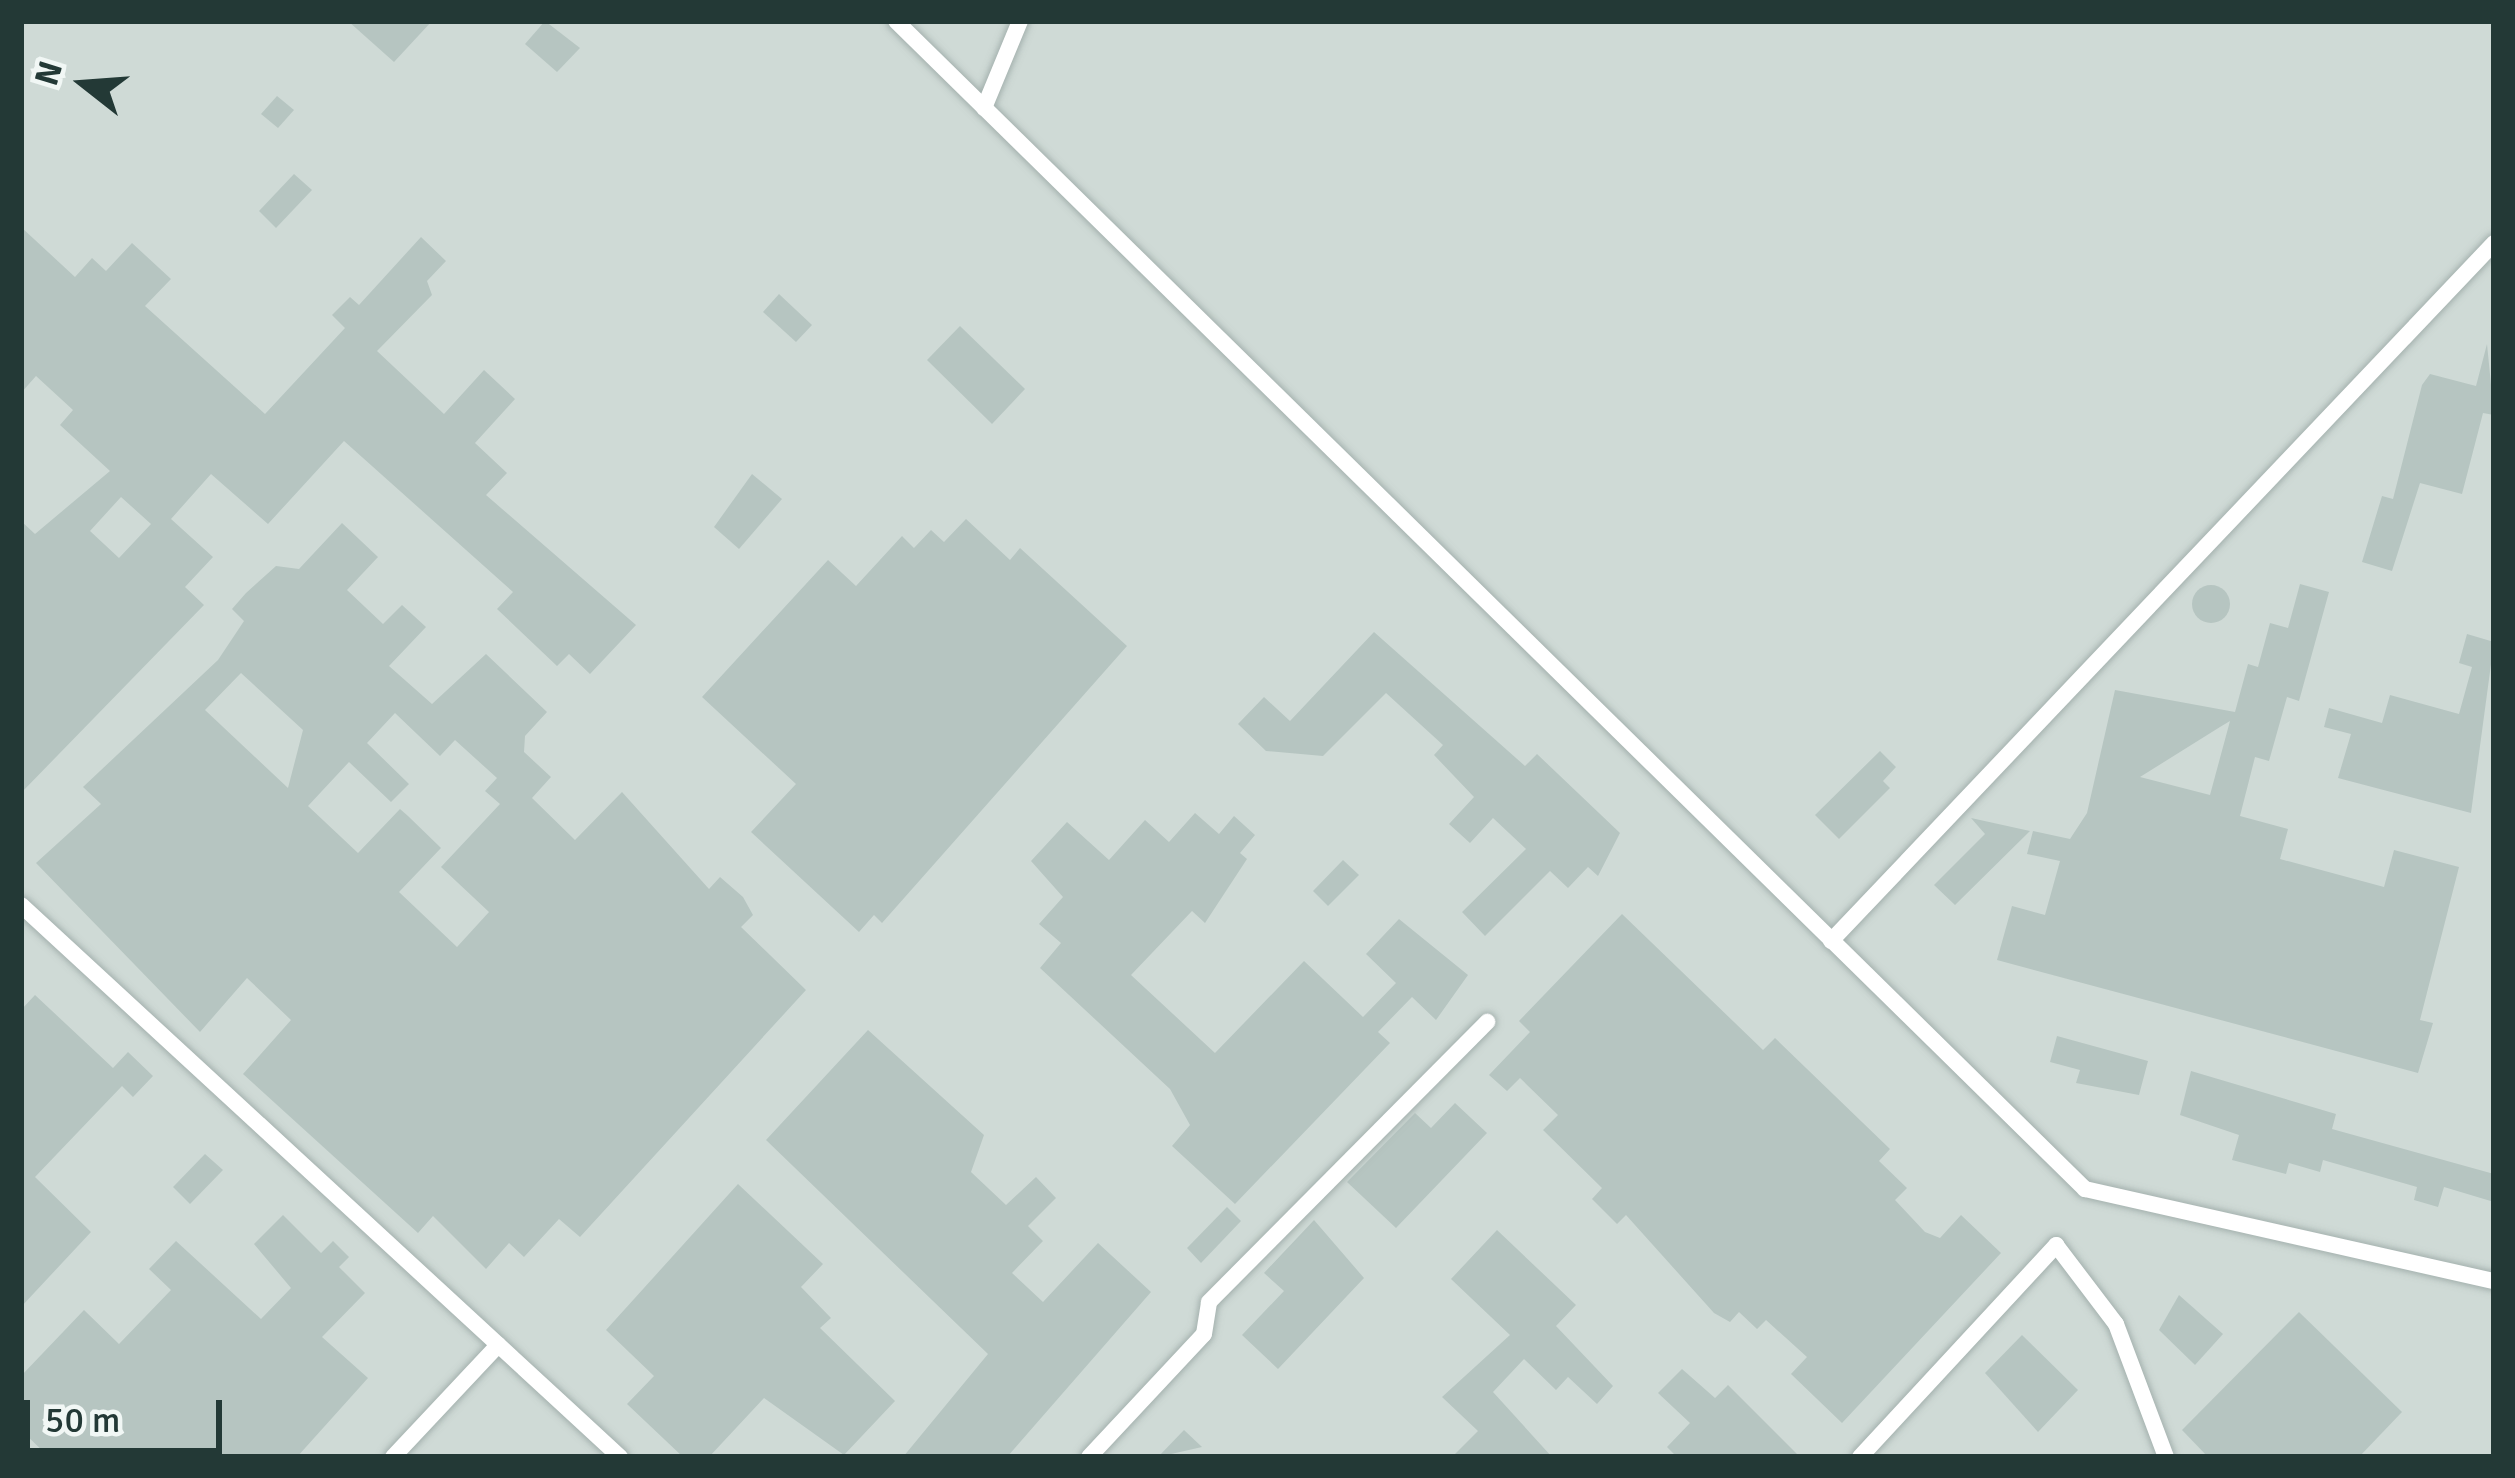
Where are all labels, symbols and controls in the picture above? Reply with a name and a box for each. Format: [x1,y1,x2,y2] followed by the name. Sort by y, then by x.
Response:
[24,24,144,144] north arrow
[26,56,72,90] text: N
[30,1376,228,1450] scale bar
[45,1398,121,1443] text: 50 m

